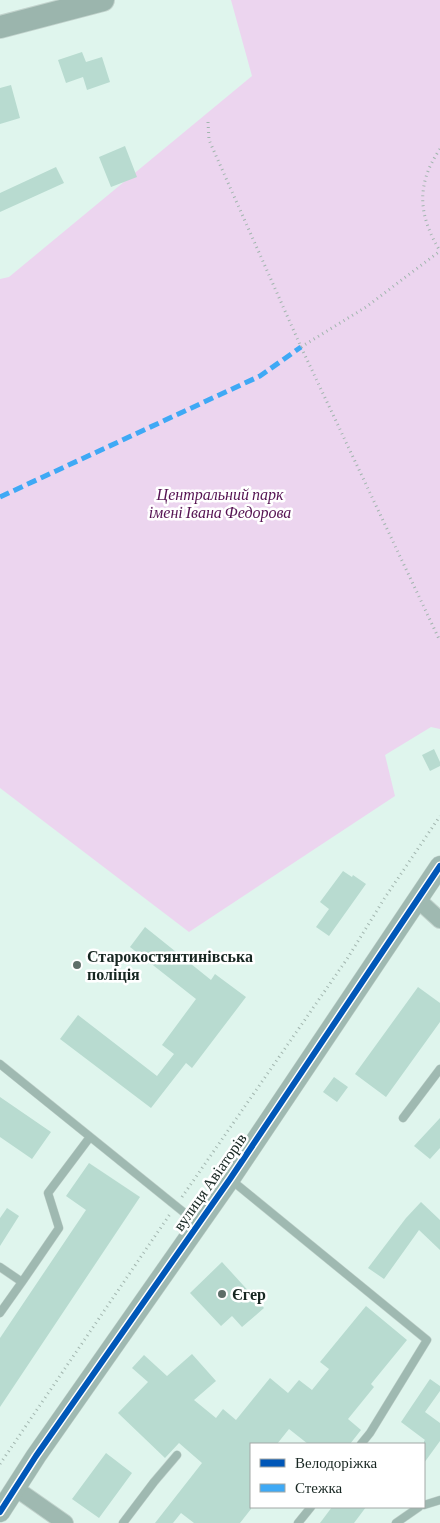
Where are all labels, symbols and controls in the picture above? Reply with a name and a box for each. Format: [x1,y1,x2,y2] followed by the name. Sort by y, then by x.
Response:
[149,486,291,522] park label: Центральний парк імені Івана Федорова
[87,948,253,983] place label: Старокостянтинівська поліція
[71,959,83,971] marker: Старокостянтинівська поліція
[170,1130,251,1234] street label: вулиця Авіаторів
[232,1286,266,1304] place label: Єгер
[216,1288,228,1300] marker: Єгер
[250,1443,425,1508] legend
[295,1455,377,1471] text: Велодоріжка
[295,1480,342,1496] text: Стежка

